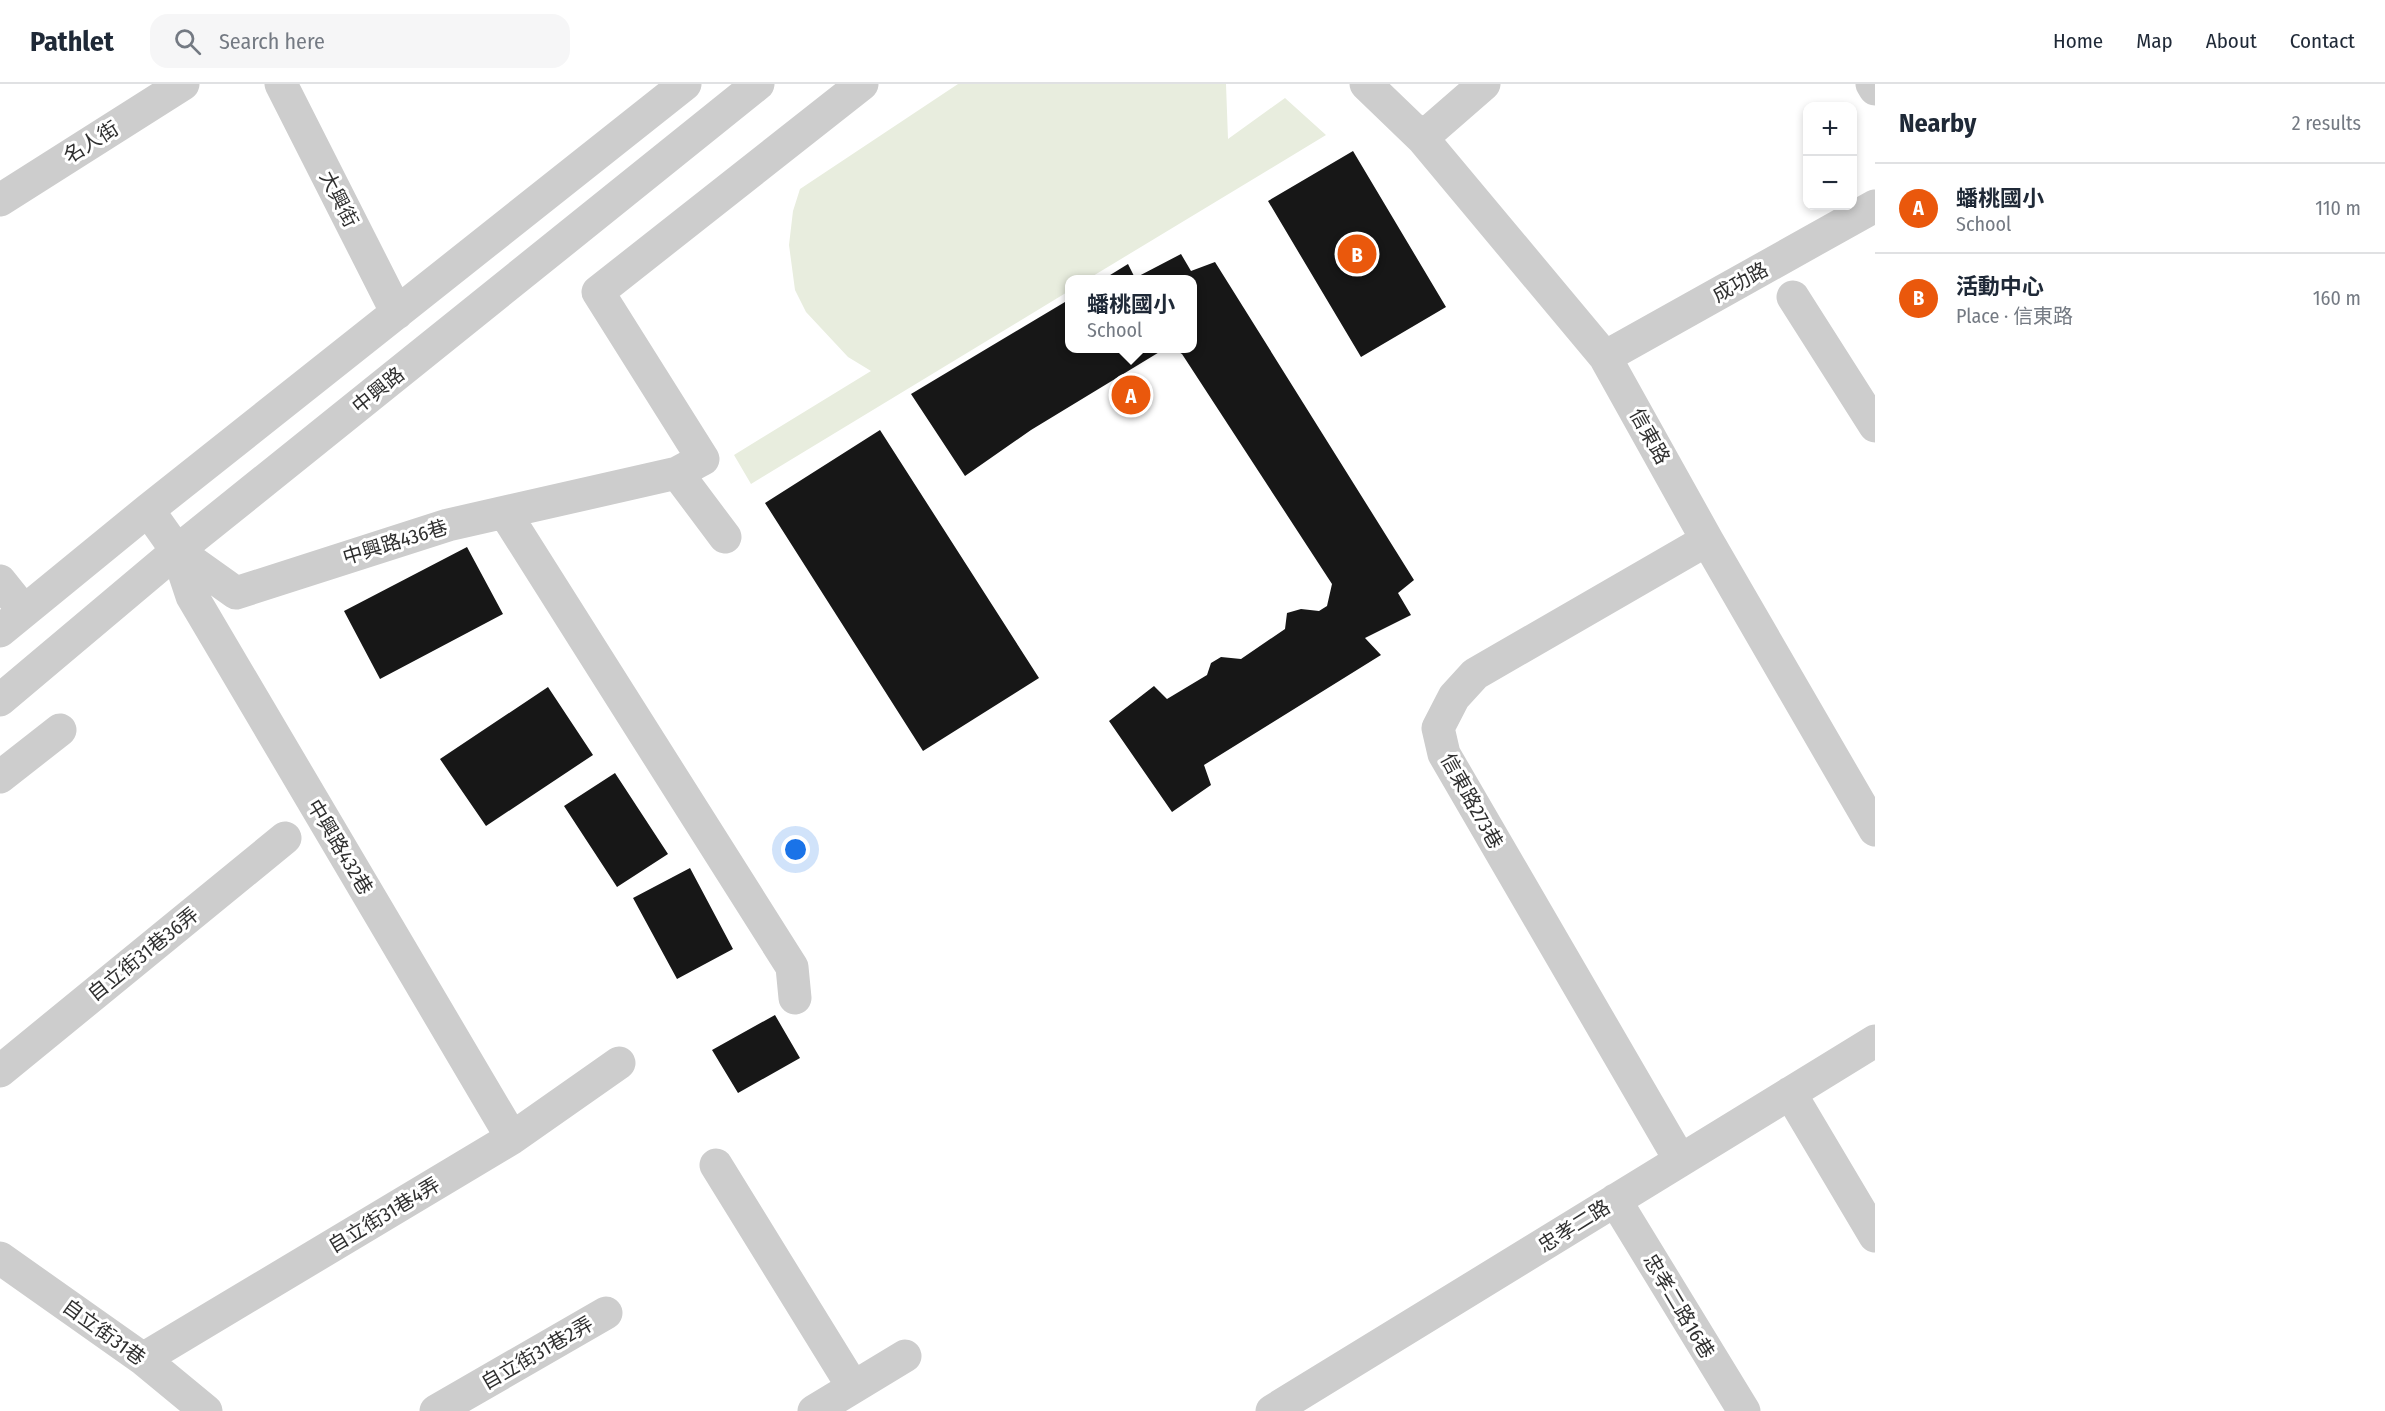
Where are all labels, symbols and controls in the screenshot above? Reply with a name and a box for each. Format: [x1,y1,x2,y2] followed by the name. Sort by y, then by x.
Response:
[150,14,570,68] search box
[30,25,114,58] text: Pathlet
[171,25,204,58] icon: search
[219,28,325,55] text: Search here
[2053,28,2103,54] text: Home
[2136,28,2173,54] text: Map
[2206,28,2257,54] text: About
[2290,28,2355,54] text: Contact
[1803,102,1857,210] map controls
[1803,102,1857,156] button: +
[1899,108,1976,139] text: Nearby
[2292,111,2361,135] text: 2 results
[59,116,123,168] street label: 名人街
[1803,156,1857,210] button: −
[315,167,363,231] street label: 大興街
[1956,185,2044,212] text: 蟠桃國小
[1913,196,1924,220] text: A
[2315,196,2361,220] text: 110 m
[1956,212,2011,236] text: School
[1338,232,1376,276] pin: B
[1708,257,1772,307] street label: 成功路
[1956,273,2044,300] text: 活動中心
[1065,275,1197,353] popup
[1913,286,1924,310] text: B
[2313,286,2361,310] text: 160 m
[1087,291,1175,318] text: 蟠桃國小
[1956,304,2073,328] text: Place · 信東路
[1087,318,1142,342] text: School
[347,362,409,418] street label: 中興路
[1112,372,1150,418] pin: A
[1625,404,1675,468] street label: 信東路
[340,515,450,569] street label: 中興路436巷
[1436,749,1508,853] street label: 信東路273巷
[302,795,378,899] street label: 中興路432巷
[781,835,810,864] your location
[83,902,203,1006] street label: 自立街31巷36弄
[324,1172,444,1258] street label: 自立街31巷4弄
[1534,1195,1614,1257] street label: 忠孝二路
[1638,1249,1720,1363] street label: 忠孝二路16巷
[58,1294,150,1370] street label: 自立街31巷
[477,1311,597,1395] street label: 自立街31巷2弄

